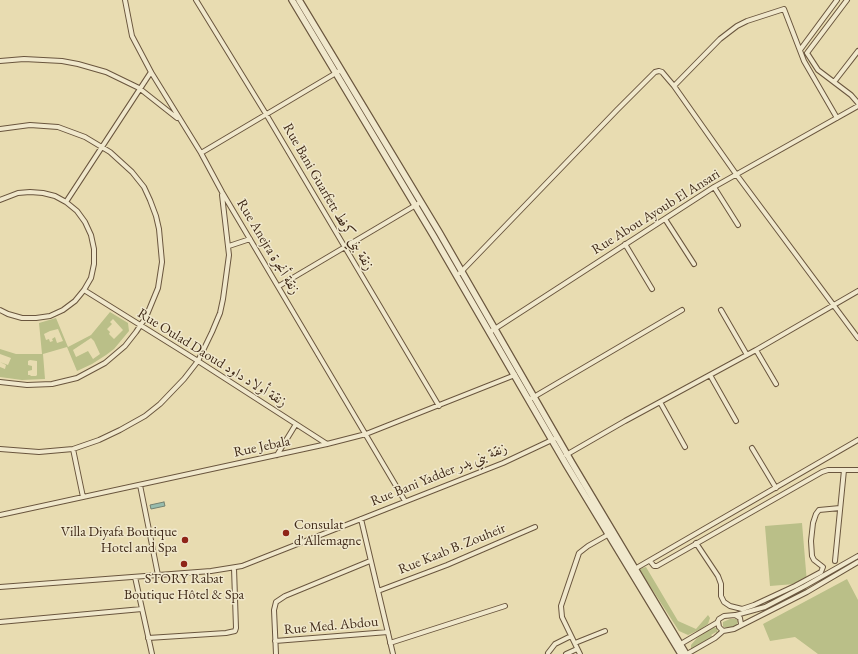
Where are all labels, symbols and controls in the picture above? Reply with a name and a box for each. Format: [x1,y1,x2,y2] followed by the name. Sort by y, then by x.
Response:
[279,120,377,274] street label: Rue Bani Guarfett زنقة بني كرفط
[589,166,723,258] street label: Rue Abou Ayoub El Ansari
[233,196,303,298] street label: Rue Anejra زنقة أنجرة
[134,305,290,411] street label: Rue Oulad Daoud زنقة أولاد داود
[232,433,292,461] street label: Rue Jebala
[368,440,510,510] street label: Rue Bani Yadder زنقة بني يدر
[294,517,361,550] place label: Consulat d'Allemagne
[396,520,508,578] street label: Rue Kaab B. Zouheir
[61,524,177,556] place label: Villa Diyafa Boutique Hotel and Spa
[281,528,291,538] marker: Consulat d'Allemagne
[180,535,190,545] marker: Villa Diyafa Boutique Hotel and Spa
[179,559,189,569] marker: STORY Rabat Boutique Hôtel & Spa
[124,571,244,604] place label: STORY Rabat Boutique Hôtel & Spa
[283,614,379,638] street label: Rue Med. Abdou

